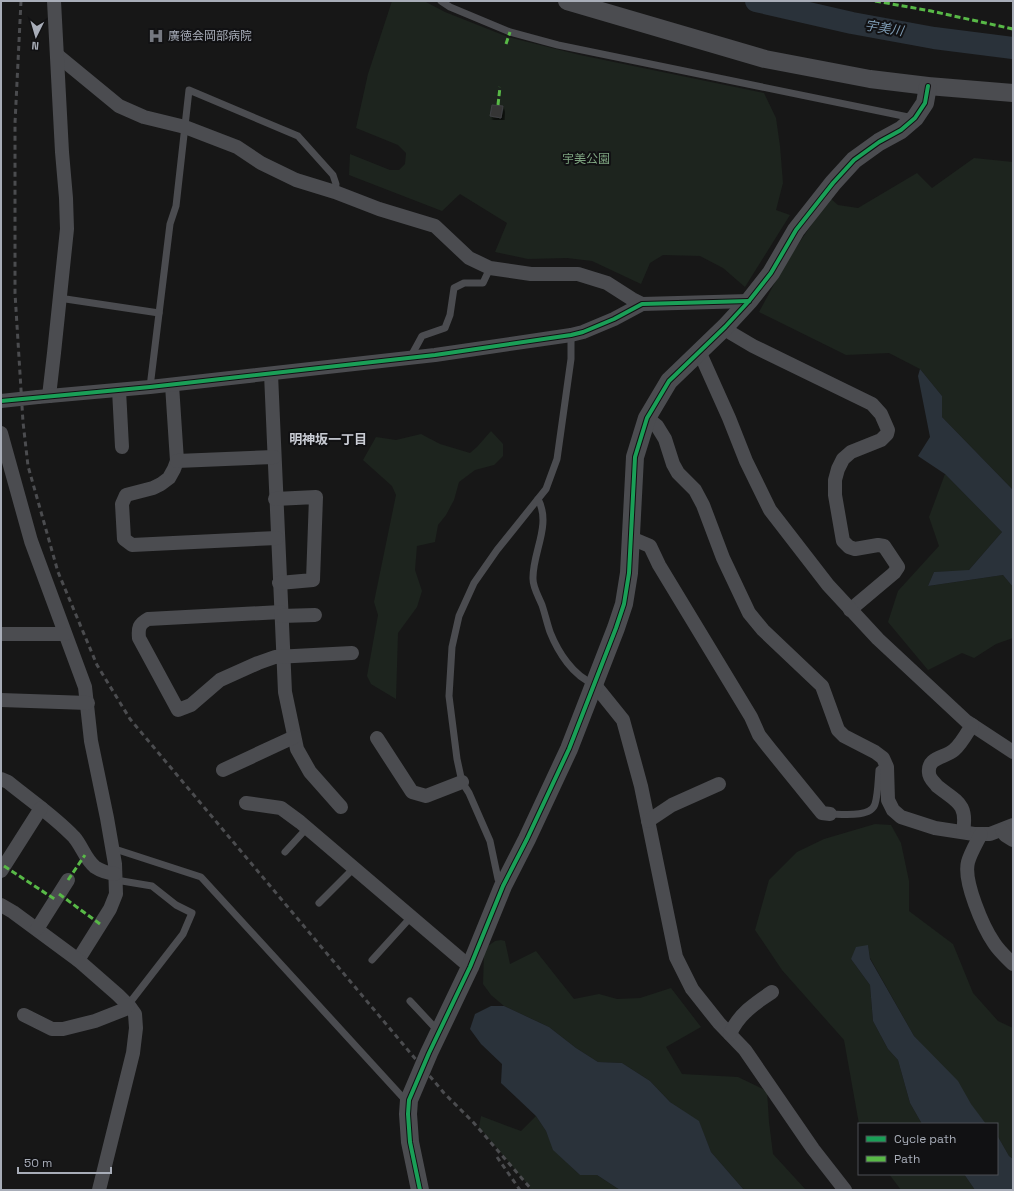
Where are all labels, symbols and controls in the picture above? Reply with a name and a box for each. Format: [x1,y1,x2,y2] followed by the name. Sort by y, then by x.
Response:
[16,16,56,56] north arrow
[863,17,907,40] water label: 宇美川
[147,27,165,45] hospital icon: 廣徳会岡部病院
[168,28,252,44] place label: 廣徳会岡部病院
[31,39,39,53] text: N
[562,151,610,167] park label: 宇美公園
[289,431,367,448] district label: 明神坂一丁目
[858,1123,998,1175] legend
[894,1131,956,1147] text: Cycle path
[18,1149,111,1175] scale bar
[894,1151,920,1167] text: Path
[24,1155,52,1171] text: 50 m

